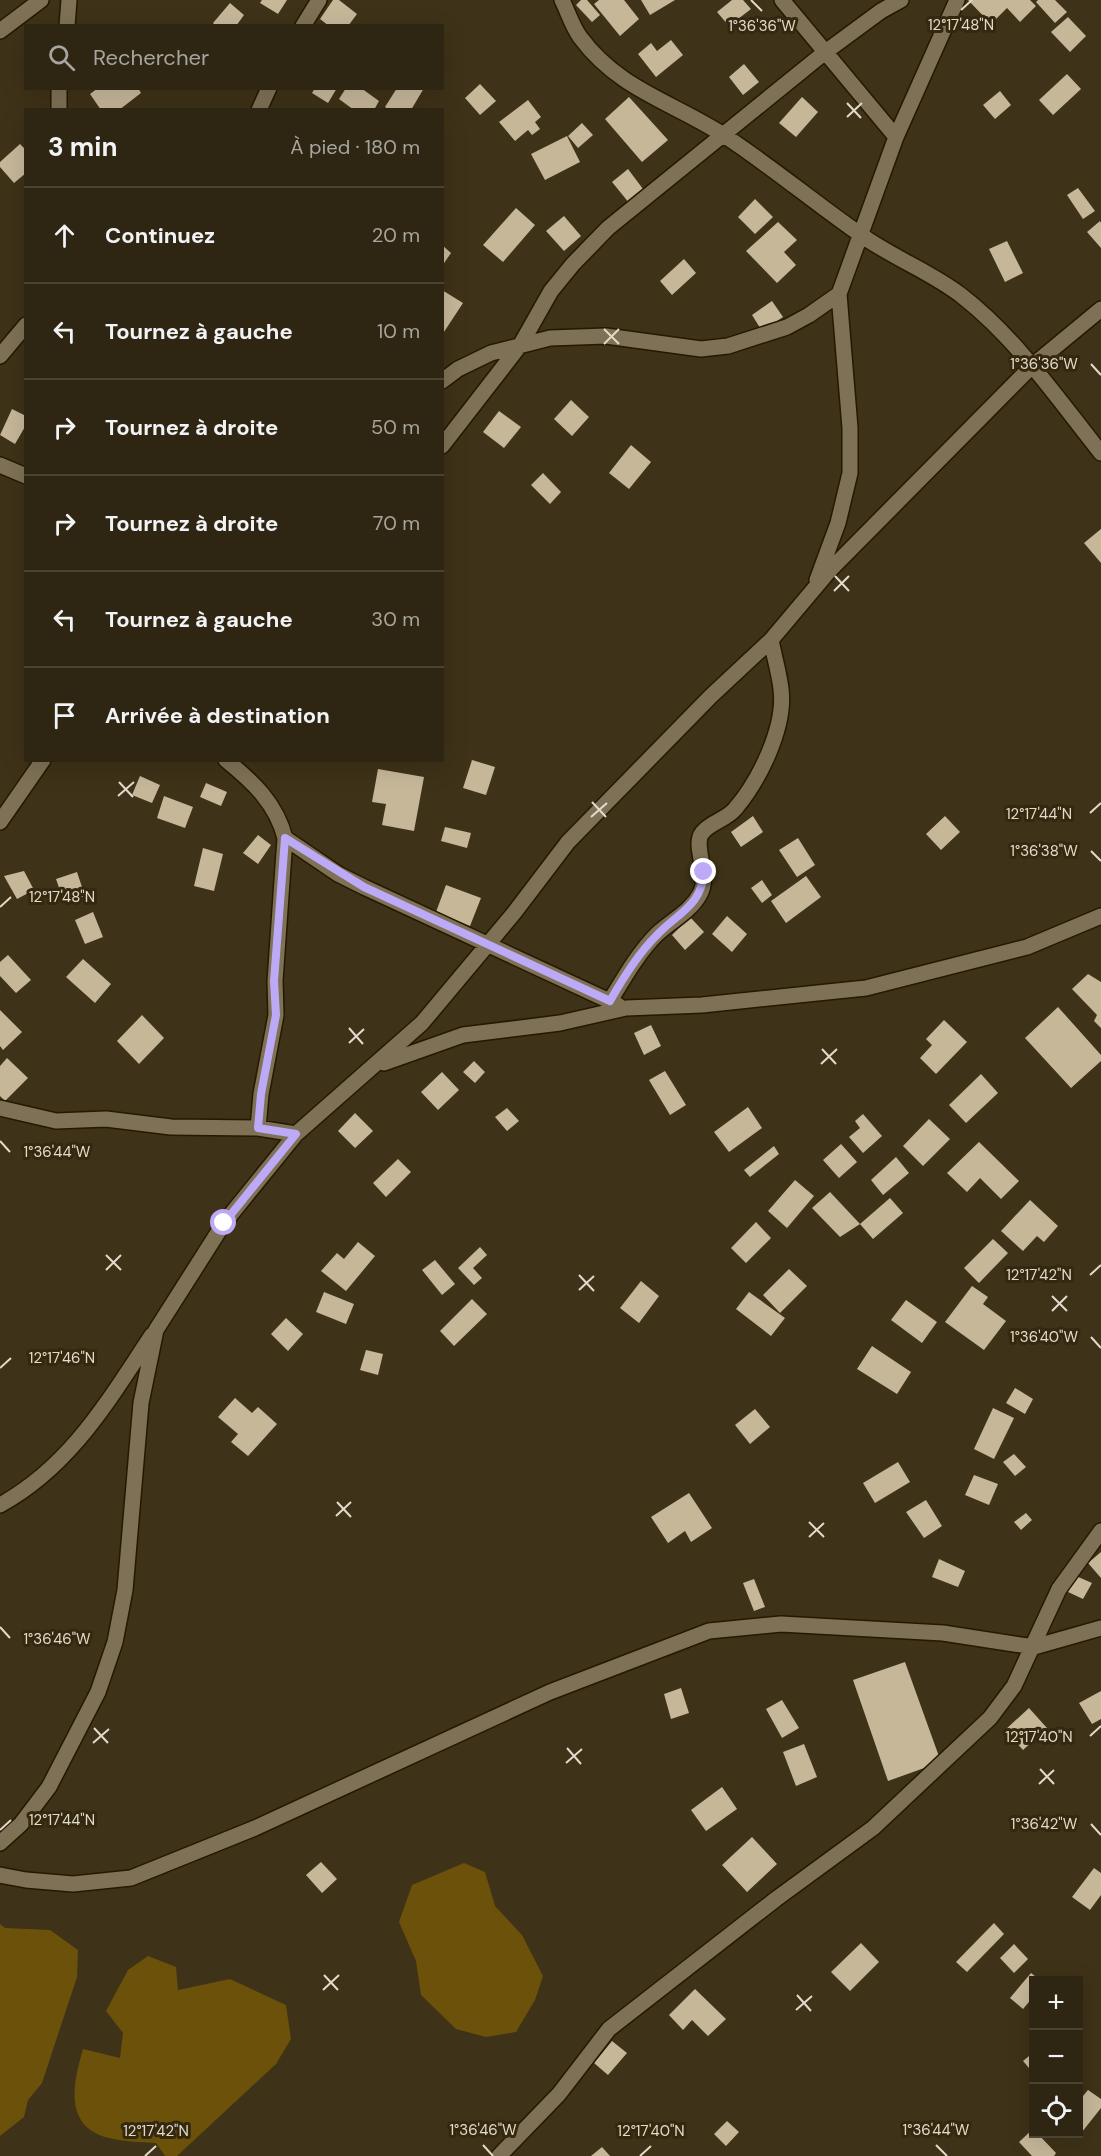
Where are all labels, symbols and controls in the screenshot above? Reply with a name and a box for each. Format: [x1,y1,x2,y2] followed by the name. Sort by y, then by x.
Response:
[928,15,994,35] text: 12°17'48"N
[728,16,796,36] text: 1°36'36"W
[24,24,444,90] search box
[45,41,78,74] icon: search
[93,43,209,72] text: Rechercher
[48,130,117,164] text: 3 min
[290,134,420,160] text: À pied · 180 m
[48,219,81,252] icon: ahead
[105,221,215,250] text: Continuez
[372,222,420,248] text: 20 m
[48,315,81,348] icon: left
[105,317,293,346] text: Tournez à gauche
[377,318,420,344] text: 10 m
[1010,354,1078,374] text: 1°36'36"W
[48,411,81,444] icon: right
[105,413,278,442] text: Tournez à droite
[371,414,420,440] text: 50 m
[48,507,81,540] icon: right
[105,509,278,538] text: Tournez à droite
[373,510,420,536] text: 70 m
[48,603,81,636] icon: left
[105,605,293,634] text: Tournez à gauche
[371,606,420,632] text: 30 m
[48,699,81,732] icon: arrive
[105,701,330,730] text: Arrivée à destination
[1006,804,1072,824] text: 12°17'44"N
[1010,841,1078,861] text: 1°36'38"W
[690,858,716,884] route end
[29,887,95,907] text: 12°17'48"N
[24,1142,91,1162] text: 1°36'44"W
[210,1209,236,1235] route start
[1006,1265,1072,1285] text: 12°17'42"N
[1010,1327,1078,1347] text: 1°36'40"W
[29,1348,95,1368] text: 12°17'46"N
[23,1629,91,1649] text: 1°36'46"W
[1005,1727,1073,1747] text: 12°17'40"N
[29,1810,95,1830] text: 12°17'44"N
[1011,1814,1078,1834] text: 1°36'42"W
[1029,1976,1083,2138] map controls
[1029,1976,1083,2030] button: +
[1029,2030,1083,2084] button: −
[1029,2084,1083,2138] button: locate
[449,2120,517,2140] text: 1°36'46"W
[903,2120,970,2140] text: 1°36'44"W
[123,2121,189,2141] text: 12°17'42"N
[617,2121,685,2141] text: 12°17'40"N

